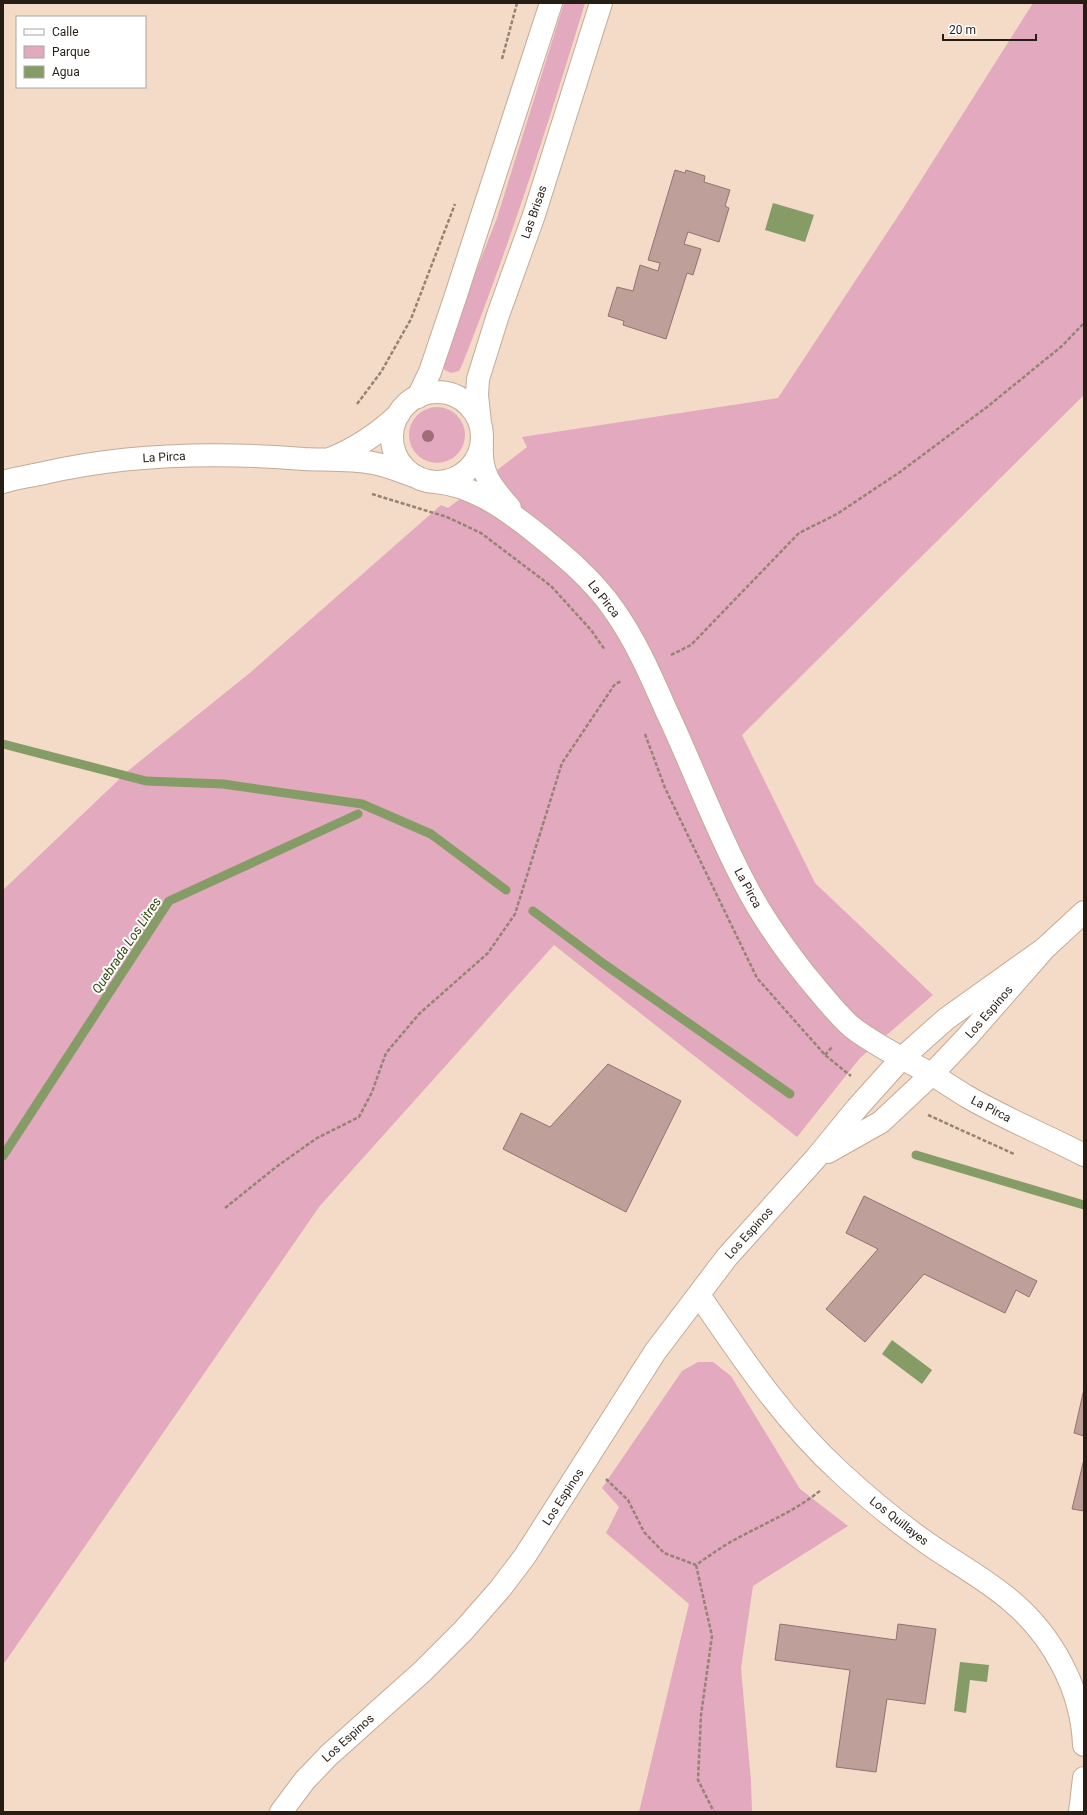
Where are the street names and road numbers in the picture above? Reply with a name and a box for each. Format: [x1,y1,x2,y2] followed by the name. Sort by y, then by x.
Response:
[518,183,550,241] street label: Las Brisas
[142,449,186,465] street label: La Pirca
[585,578,623,620] street label: La Pirca
[731,866,765,910] street label: La Pirca
[962,983,1016,1041] street label: Los Espinos
[969,1093,1013,1125] street label: La Pirca
[722,1204,776,1262] street label: Los Espinos
[539,1466,587,1528] street label: Los Espinos
[867,1494,931,1548] street label: Los Quillayes
[319,1711,377,1765] street label: Los Espinos

